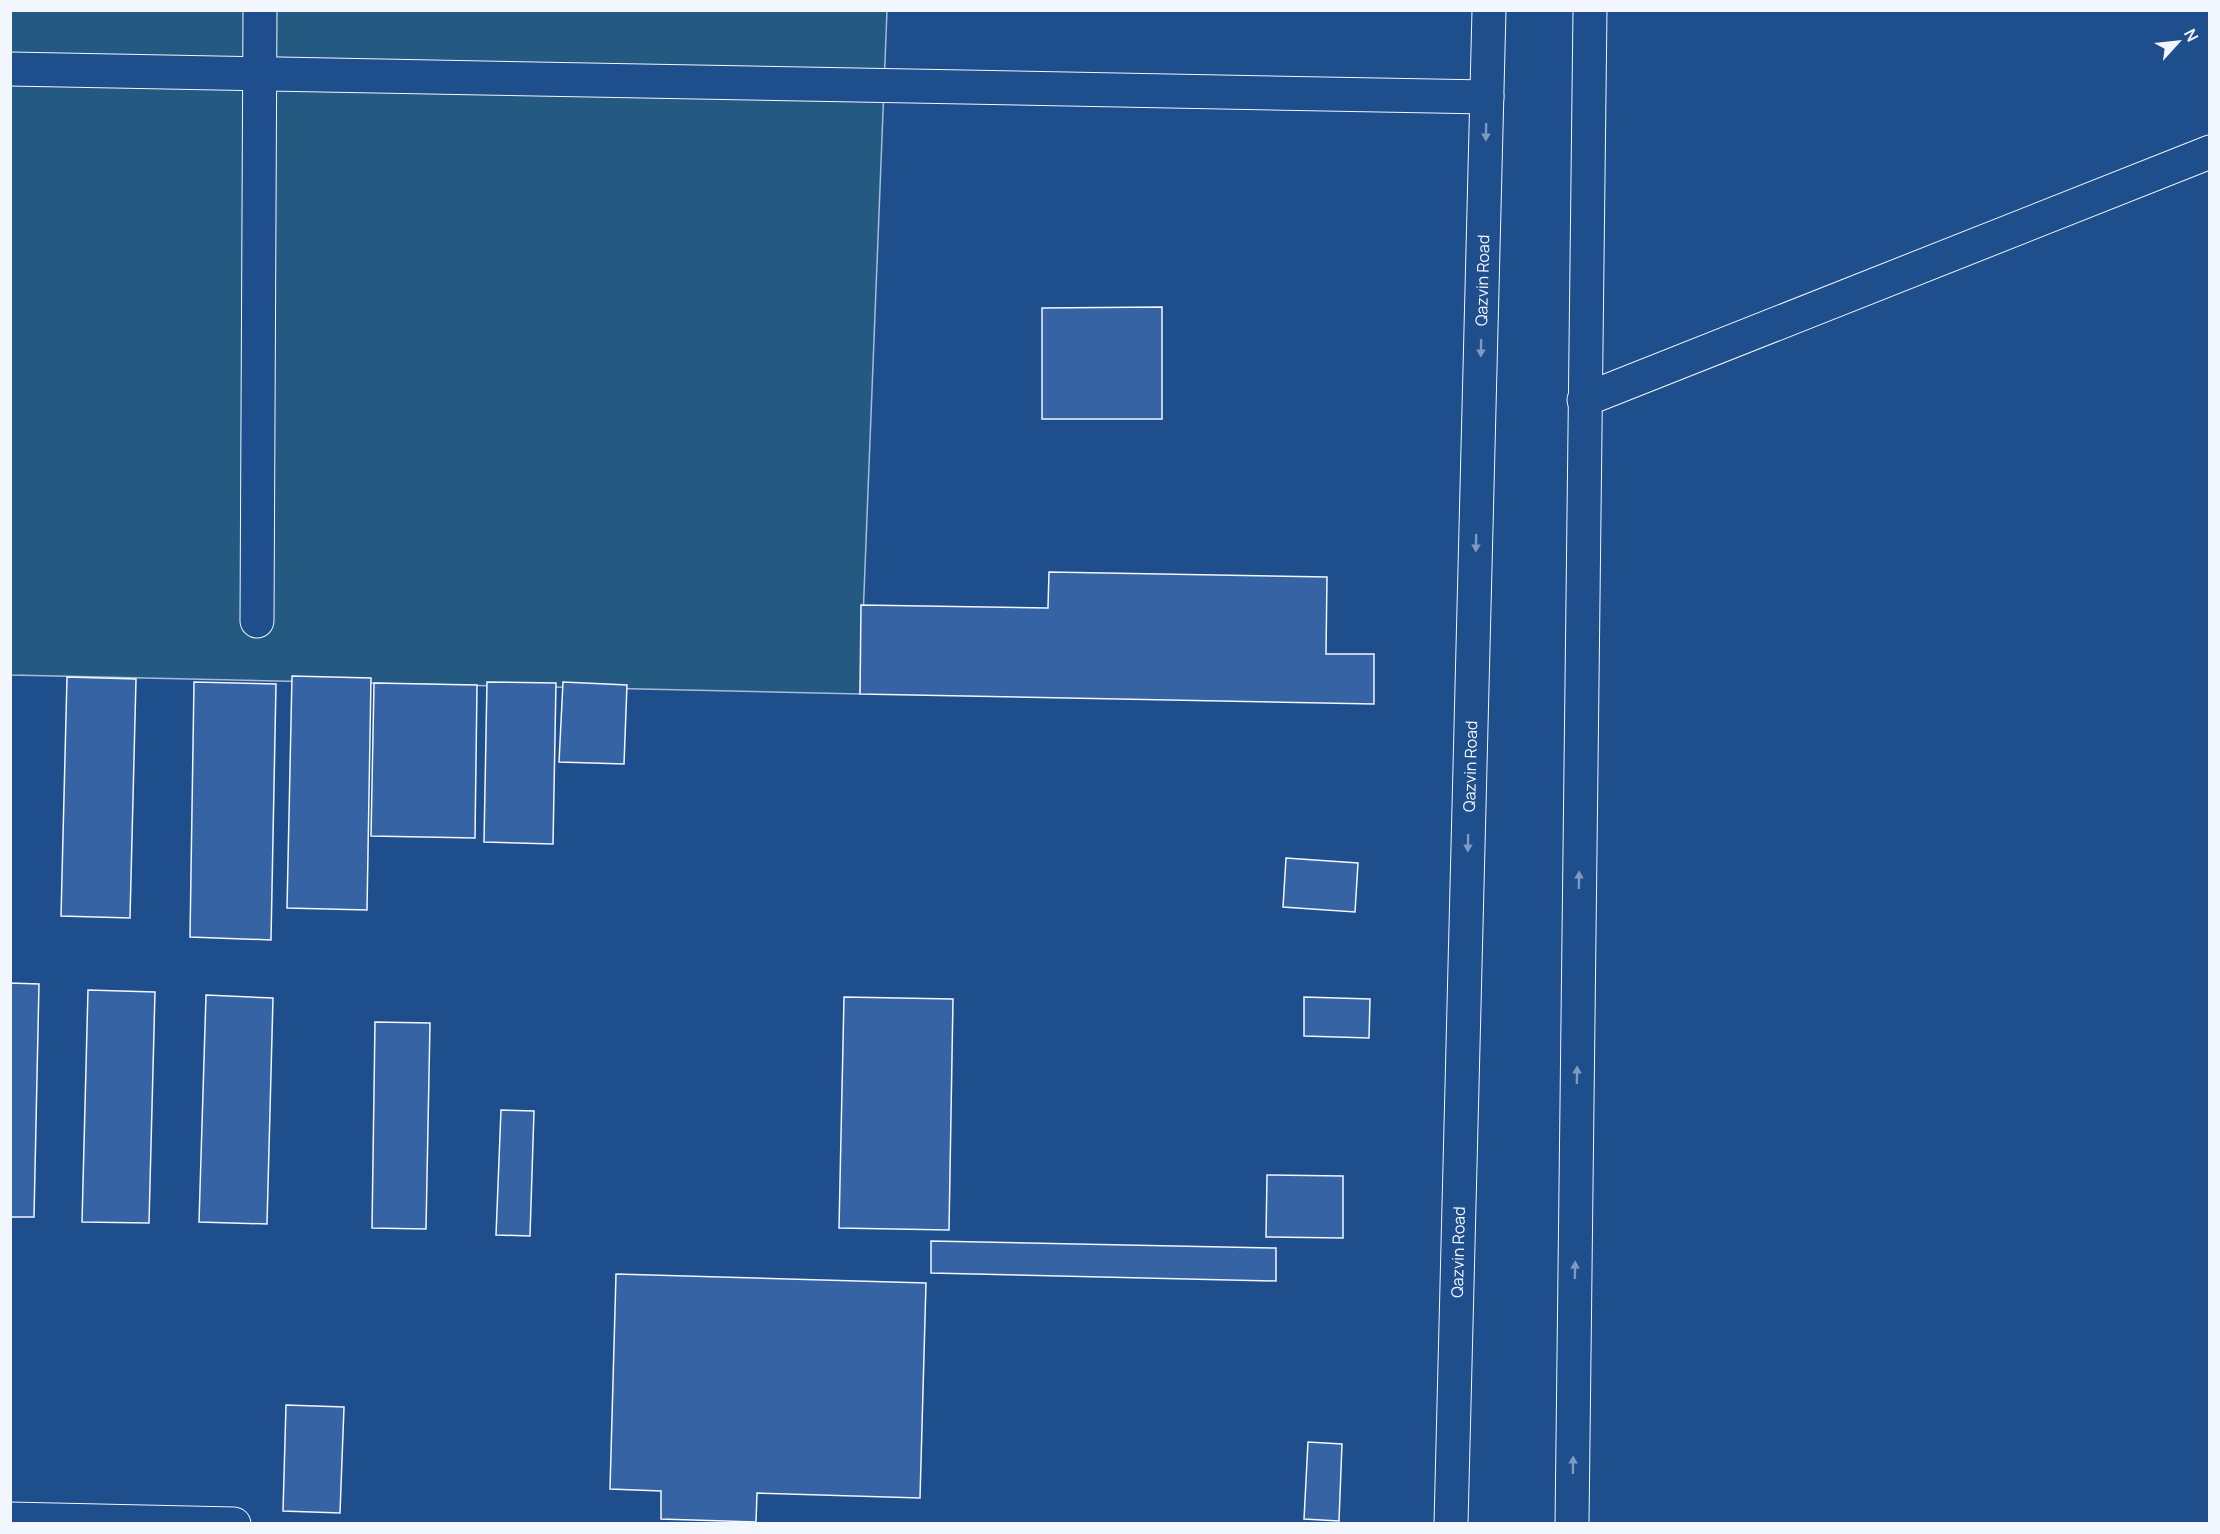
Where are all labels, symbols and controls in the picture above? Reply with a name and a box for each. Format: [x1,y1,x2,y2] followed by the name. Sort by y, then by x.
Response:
[2148,12,2208,72] north arrow
[2179,25,2204,45] text: N
[1481,122,1491,141] one-way arrow
[1470,234,1494,326] street label: Qazvin Road
[1476,338,1485,357] one-way arrow
[1471,533,1480,552] one-way arrow
[1458,720,1482,812] street label: Qazvin Road
[1463,833,1473,852] one-way arrow
[1574,871,1584,890] one-way arrow
[1572,1066,1582,1085] one-way arrow
[1446,1206,1470,1298] street label: Qazvin Road
[1570,1261,1580,1280] one-way arrow
[1568,1456,1577,1475] one-way arrow

